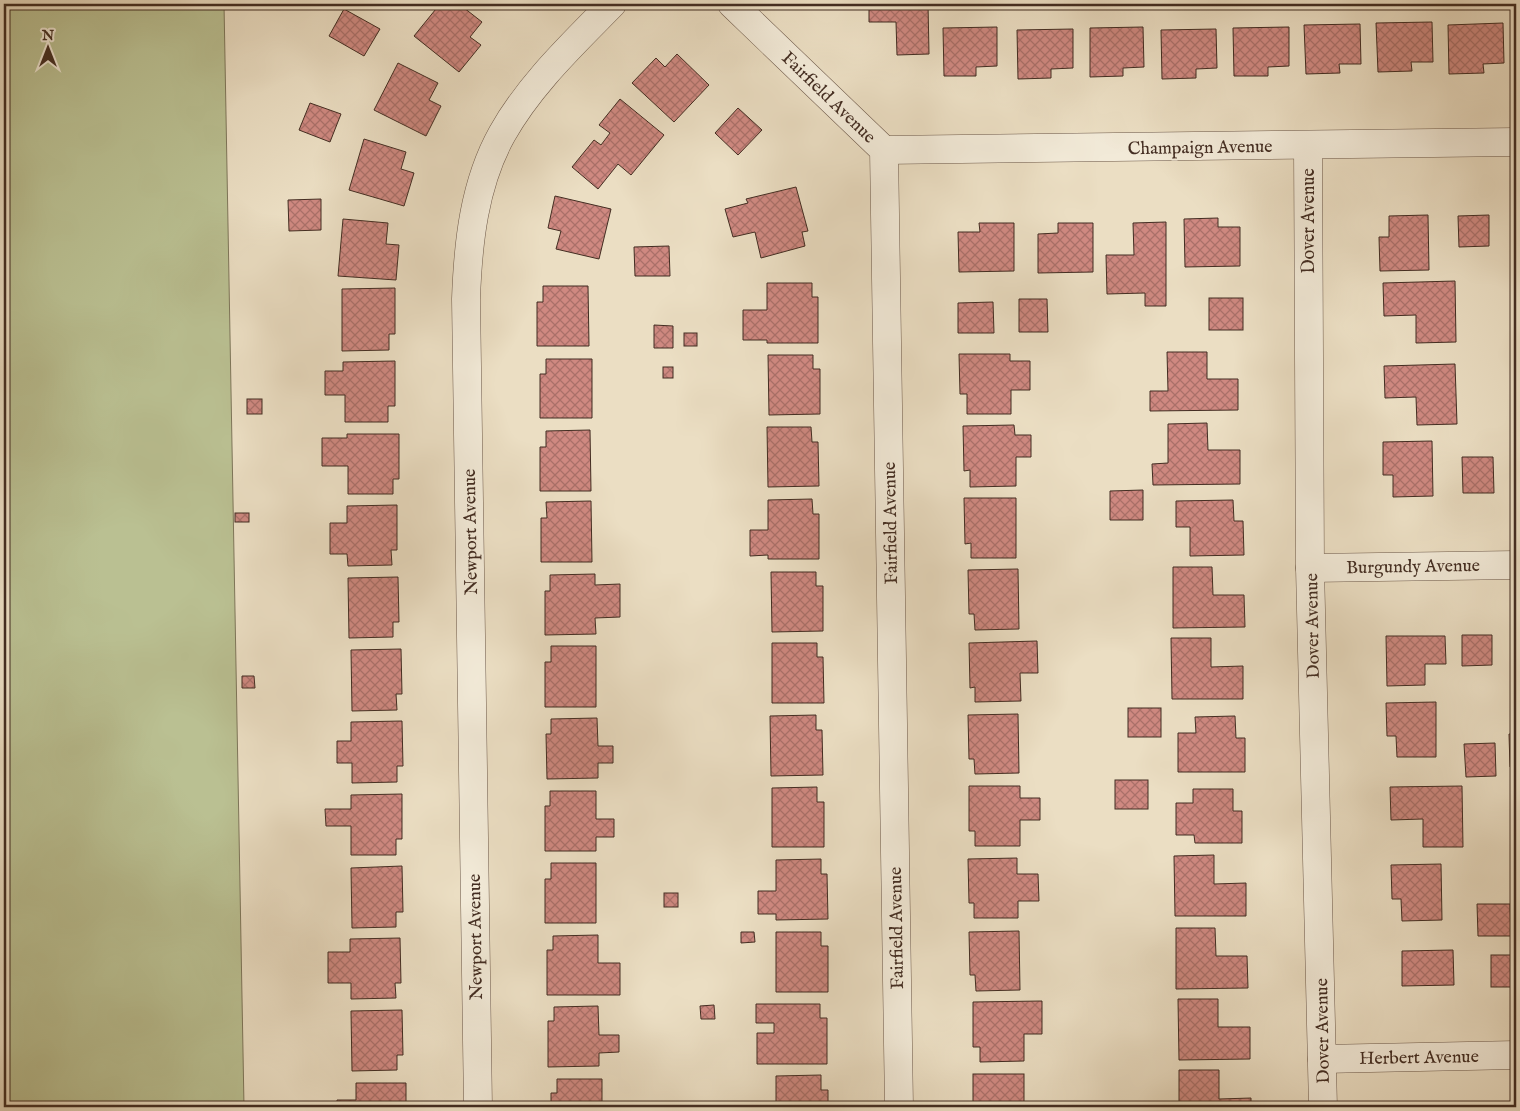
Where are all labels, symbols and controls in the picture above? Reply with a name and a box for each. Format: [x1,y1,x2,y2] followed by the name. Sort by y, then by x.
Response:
[22,22,72,72] north arrow
[41,27,54,45] text: N
[776,47,880,149] street label: Fairfield Avenue
[1127,136,1273,161] street label: Champaign Avenue
[1298,168,1321,274] street label: Dover Avenue
[879,462,904,584] street label: Fairfield Avenue
[459,469,484,595] street label: Newport Avenue
[1346,555,1480,580] street label: Burgundy Avenue
[1301,573,1326,679] street label: Dover Avenue
[885,867,910,989] street label: Fairfield Avenue
[464,874,489,1000] street label: Newport Avenue
[1311,978,1336,1084] street label: Dover Avenue
[1359,1046,1479,1071] street label: Herbert Avenue

